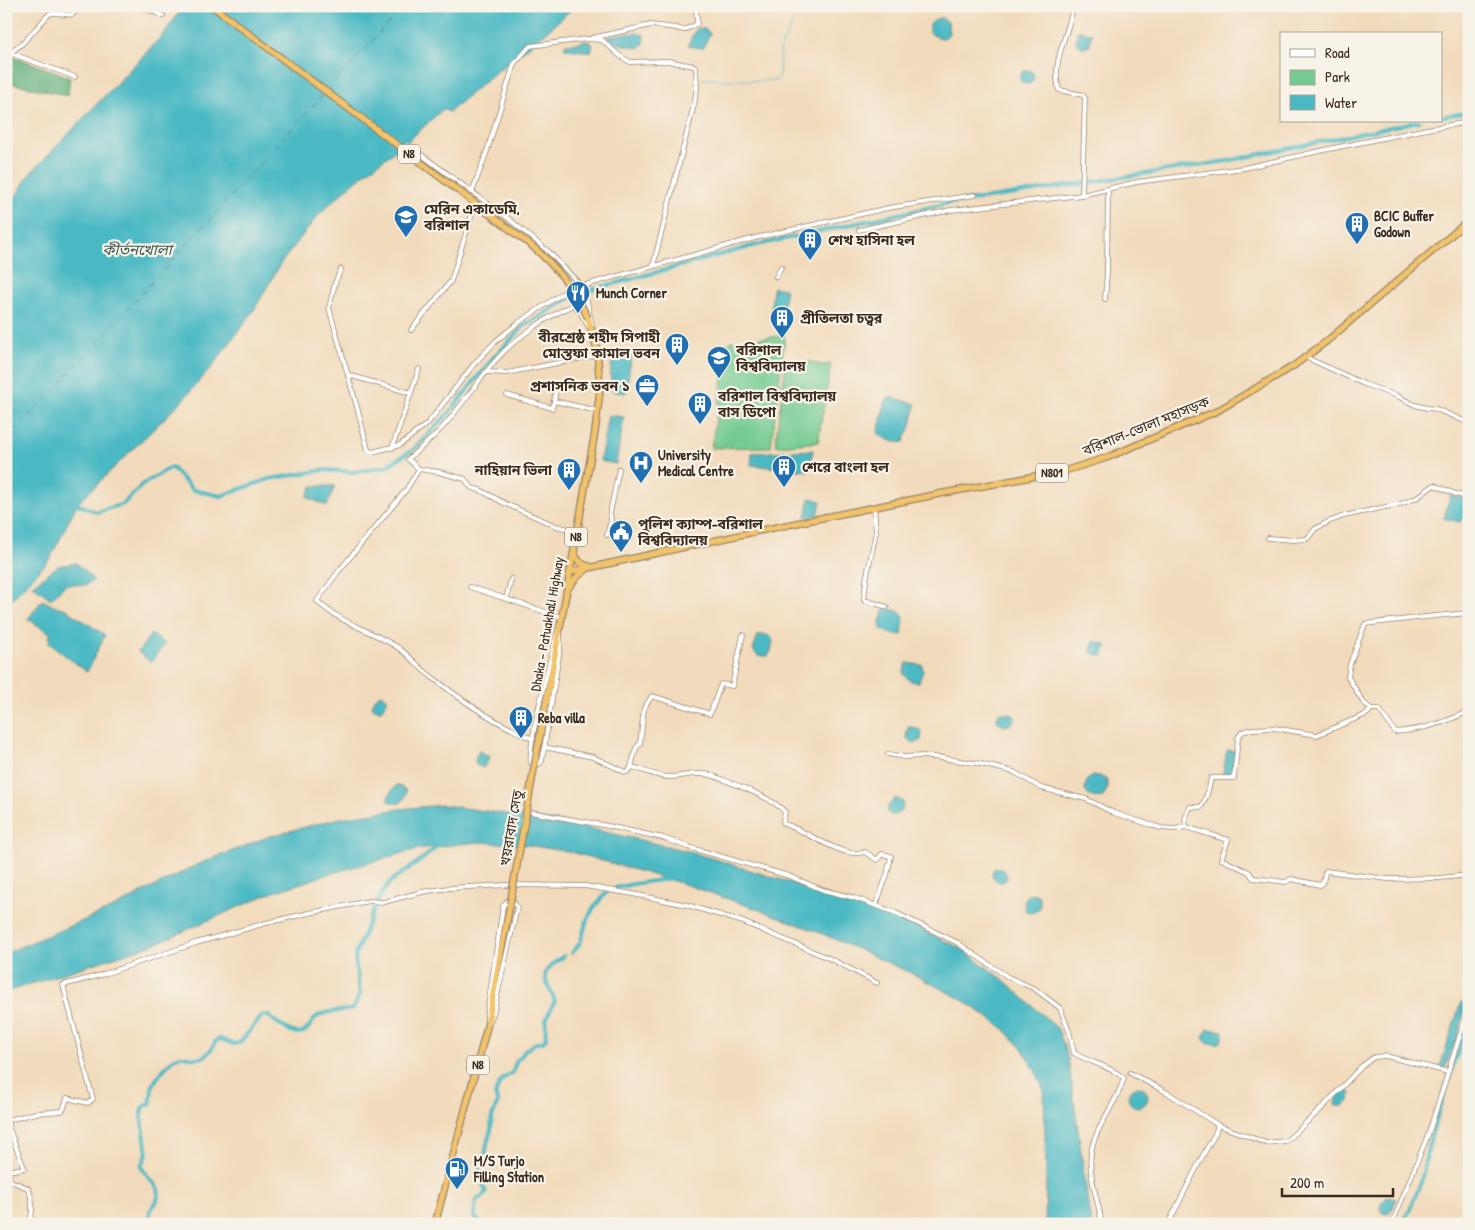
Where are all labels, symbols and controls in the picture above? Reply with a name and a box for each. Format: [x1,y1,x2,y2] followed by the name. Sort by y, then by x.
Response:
[1280,32,1442,122] legend
[1325,42,1350,63] text: Road
[1325,66,1350,87] text: Park
[1325,92,1357,113] text: Water
[398,144,420,164] road number: N8
[423,199,520,234] place label: মেরিন একাডেমি, বরিশাল
[393,204,419,238] school or university icon: মেরিন একাডেমি, বরিশাল
[1374,206,1435,241] place label: BCIC Buffer Godown
[1344,211,1370,245] building icon: BCIC Buffer Godown
[797,227,823,261] building icon: শেখ হাসিনা হল
[828,230,915,249] place label: শেখ হাসিনা হল
[102,239,175,260] water label: কীর্তনখোলা
[565,280,591,314] restaurant icon: Munch Corner
[596,283,667,302] place label: Munch Corner
[769,305,795,339] building icon: প্রীতিলতা চত্বর
[800,308,883,327] place label: প্রীতিলতা চত্বর
[537,327,661,362] place label: বীরশ্রেষ্ঠ শহীদ সিপাহী মোস্তফা কামাল ভবন
[664,332,690,366] building icon: বীরশ্রেষ্ঠ শহীদ সিপাহী মোস্তফা কামাল ভবন
[735,340,806,375] place label: বরিশাল বিশ্ববিদ্যালয়
[706,345,732,379] school or university icon: বরিশাল বিশ্ববিদ্যালয়
[634,373,660,407] office icon: প্রশাসনিক ভবন ১
[530,376,630,395] place label: প্রশাসনিক ভবন ১
[717,386,837,421] place label: বরিশাল বিশ্ববিদ্যালয় বাস ডিপো
[687,391,713,425] building icon: বরিশাল বিশ্ববিদ্যালয় বাস ডিপো
[1079,391,1213,460] street label: বরিশাল-ভোলা মহাসড়ক
[658,445,734,480] place label: University Medical Centre
[628,450,654,484] hospital icon: University Medical Centre
[771,454,797,488] building icon: শেরে বাংলা হল
[556,457,582,491] building icon: নাহিয়ান ভিলা
[802,457,889,476] place label: শেরে বাংলা হল
[474,460,553,479] place label: নাহিয়ান ভিলা
[1036,463,1068,482] road number: N801
[637,514,763,549] place label: পুলিশ ক্যাম্প-বরিশাল বিশ্ববিদ্যালয়
[608,519,634,553] public building icon: পুলিশ ক্যাম্প-বরিশাল বিশ্ববিদ্যালয়
[565,528,587,546] road number: N8
[525,555,569,693] street label: Dhaka - Patuakhali Highway
[508,705,534,739] building icon: Reba villa
[538,708,585,727] place label: Reba villa
[494,787,527,867] street label: খয়রাবাদ সেতু
[467,1056,489,1074] road number: N8
[473,1151,544,1188] place label: M/S Turjo Filling Station
[444,1156,470,1190] fuel station icon: M/S Turjo Filling Station
[1282,1165,1394,1197] scale bar
[1290,1172,1324,1193] text: 200 m

